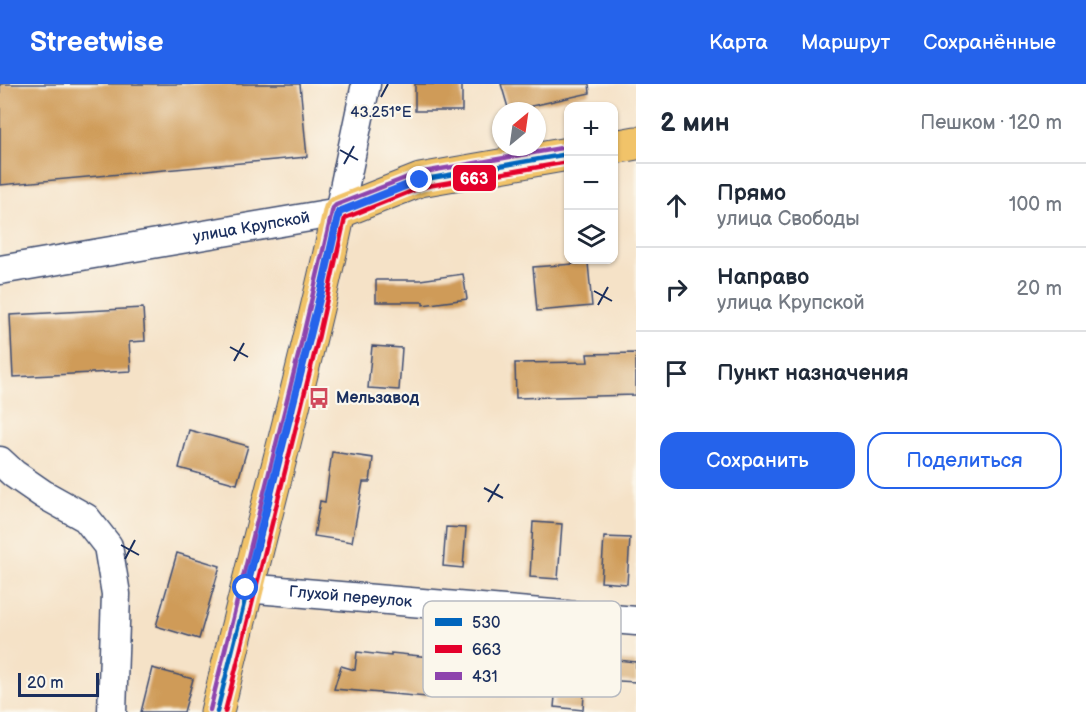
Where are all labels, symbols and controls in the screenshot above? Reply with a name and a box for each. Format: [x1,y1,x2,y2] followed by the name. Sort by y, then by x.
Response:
[30,26,163,59] text: Streetwise
[709,30,768,55] text: Карта
[801,30,890,55] text: Маршрут
[923,30,1056,55] text: Сохранённые
[492,102,546,156] north arrow
[564,102,618,264] map controls
[564,102,618,156] button: +
[350,103,412,122] text: 43.251°E
[660,108,730,139] text: 2 мин
[920,111,1062,135] text: Пешком · 120 m
[564,156,618,210] button: −
[452,164,497,192] line badge: 663
[406,166,432,192] route end
[460,170,488,189] text: 663
[717,180,786,207] text: Прямо
[660,189,693,222] icon: ahead
[1009,193,1062,217] text: 100 m
[717,207,860,231] text: улица Свободы
[191,208,311,246] street label: улица Крупской
[564,210,618,264] button: layers
[717,264,809,291] text: Направо
[660,273,693,306] icon: right
[1017,277,1062,301] text: 20 m
[717,291,865,315] text: улица Крупской
[660,357,693,390] icon: arrive
[717,360,909,387] text: Пункт назначения
[307,386,331,410] bus stop icon: Мельзавод
[336,389,419,408] place label: Мельзавод
[660,432,855,489] button: Сохранить
[867,432,1062,489] button: Поделиться
[232,574,258,600] route start
[288,582,414,612] street label: Глухой переулок
[423,601,621,697] legend
[472,614,500,633] text: 530
[472,641,502,660] text: 663
[472,668,498,687] text: 431
[18,670,99,698] scale bar
[27,674,63,693] text: 20 m

